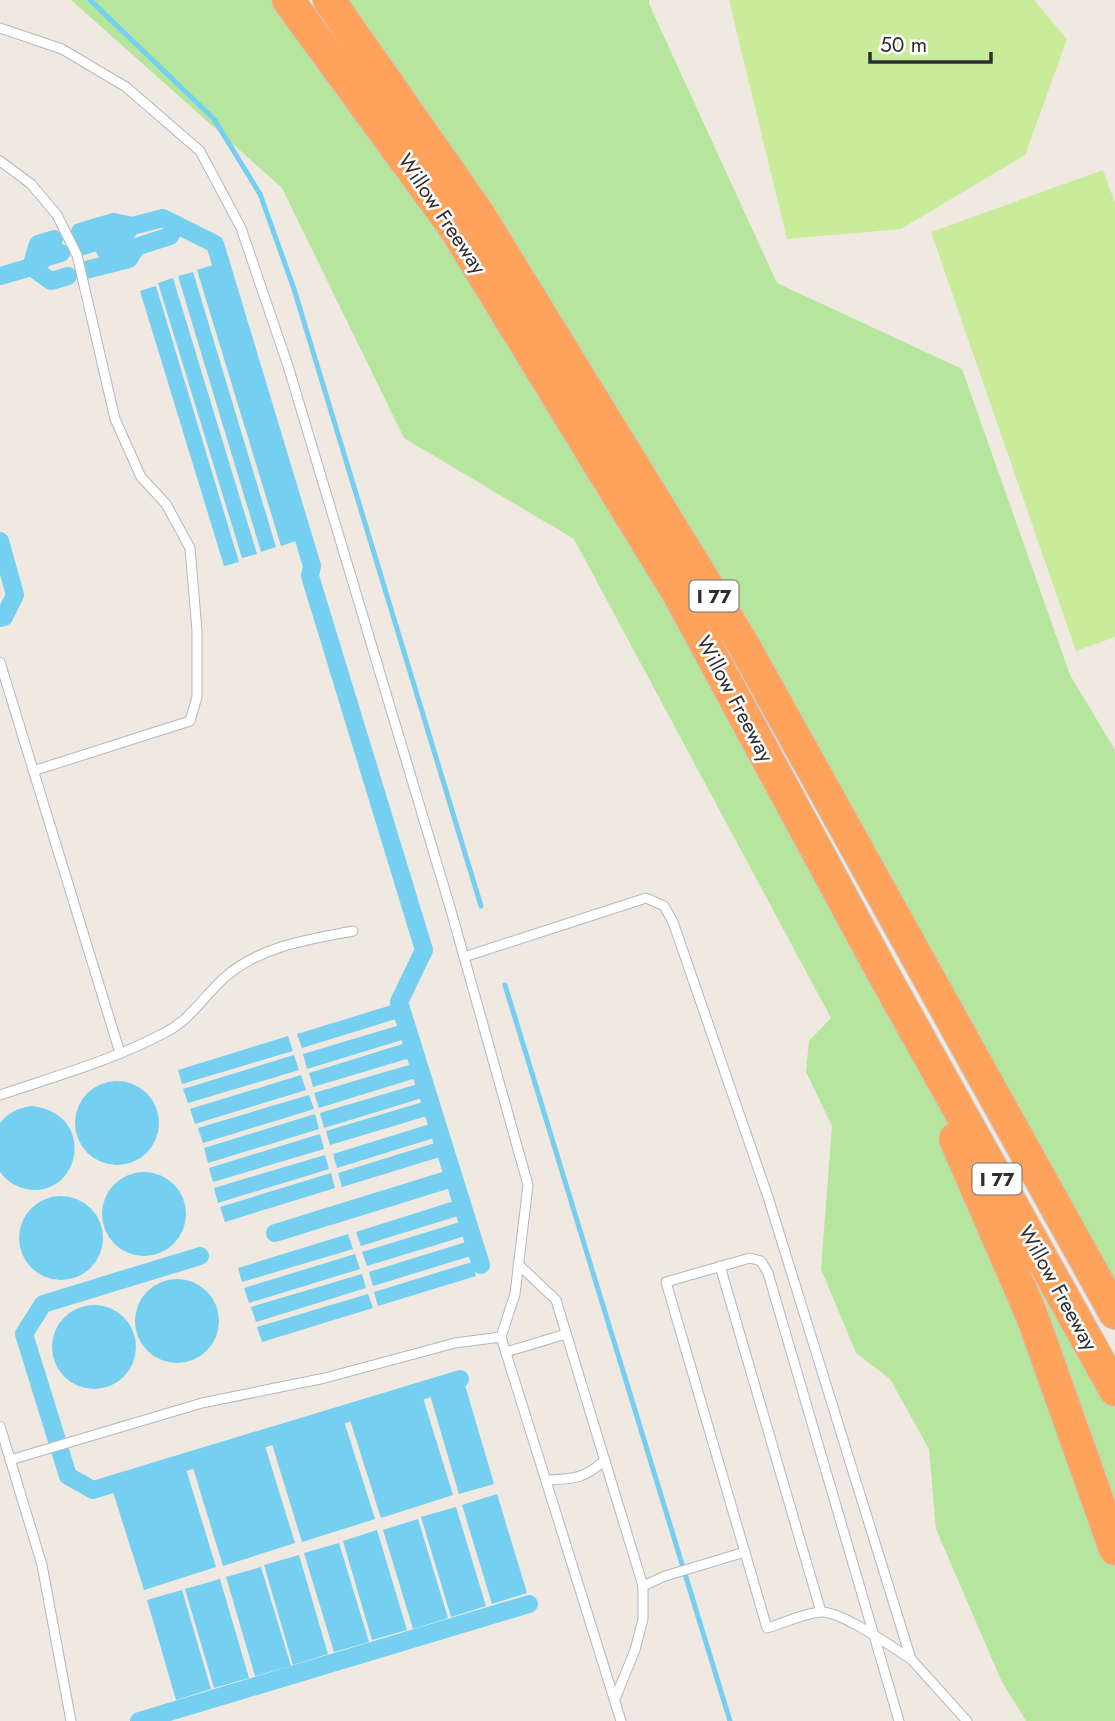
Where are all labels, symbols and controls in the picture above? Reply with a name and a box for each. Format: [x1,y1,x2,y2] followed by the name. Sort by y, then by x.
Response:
[870,21,991,65] scale bar
[880,30,927,60] text: 50 m
[391,148,494,281] street label: Willow Freeway
[690,580,738,611] road number: I 77
[689,630,781,768] street label: Willow Freeway
[972,1163,1021,1194] road number: I 77
[1011,1220,1105,1357] street label: Willow Freeway

